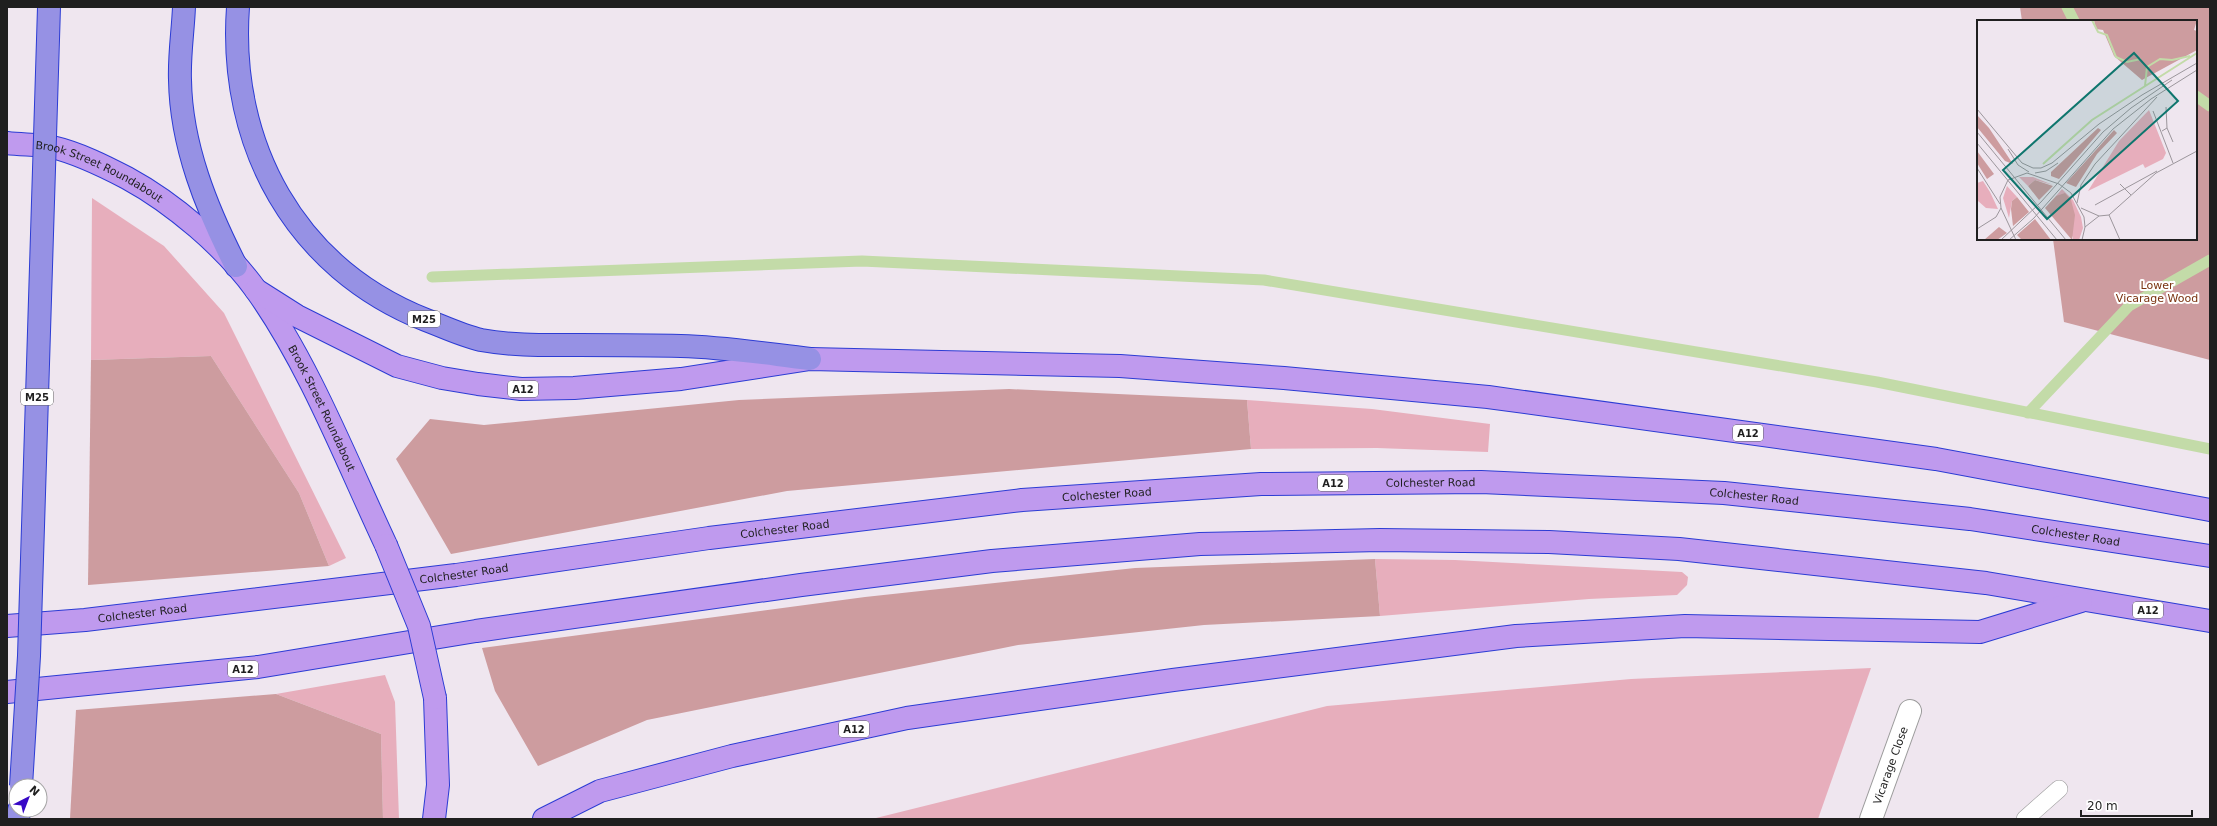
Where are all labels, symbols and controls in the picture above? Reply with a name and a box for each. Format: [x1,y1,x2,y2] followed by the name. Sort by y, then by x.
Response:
[1977,20,2197,240] inset map
[35,139,166,206] street label: Brook Street Roundabout
[2116,279,2198,305] park label: Lower Vicarage Wood
[408,311,440,327] road number: M25
[285,343,358,474] street label: Brook Street Roundabout
[508,381,538,397] road number: A12
[21,389,53,405] road number: M25
[1733,425,1763,441] road number: A12
[1318,475,1348,491] road number: A12
[1386,476,1475,490] street label: Colchester Road
[1062,485,1152,504] street label: Colchester Road
[1709,486,1799,508] street label: Colchester Road
[740,517,830,541] street label: Colchester Road
[2030,523,2121,549] street label: Colchester Road
[419,561,509,586] street label: Colchester Road
[97,602,188,625] street label: Colchester Road
[2133,602,2163,618] road number: A12
[228,661,258,677] road number: A12
[839,721,869,737] road number: A12
[1871,725,1911,806] street label: Vicarage Close
[8,778,48,818] north arrow
[27,783,42,799] text: N
[2081,792,2192,818] scale bar
[2087,799,2118,813] text: 20 m

